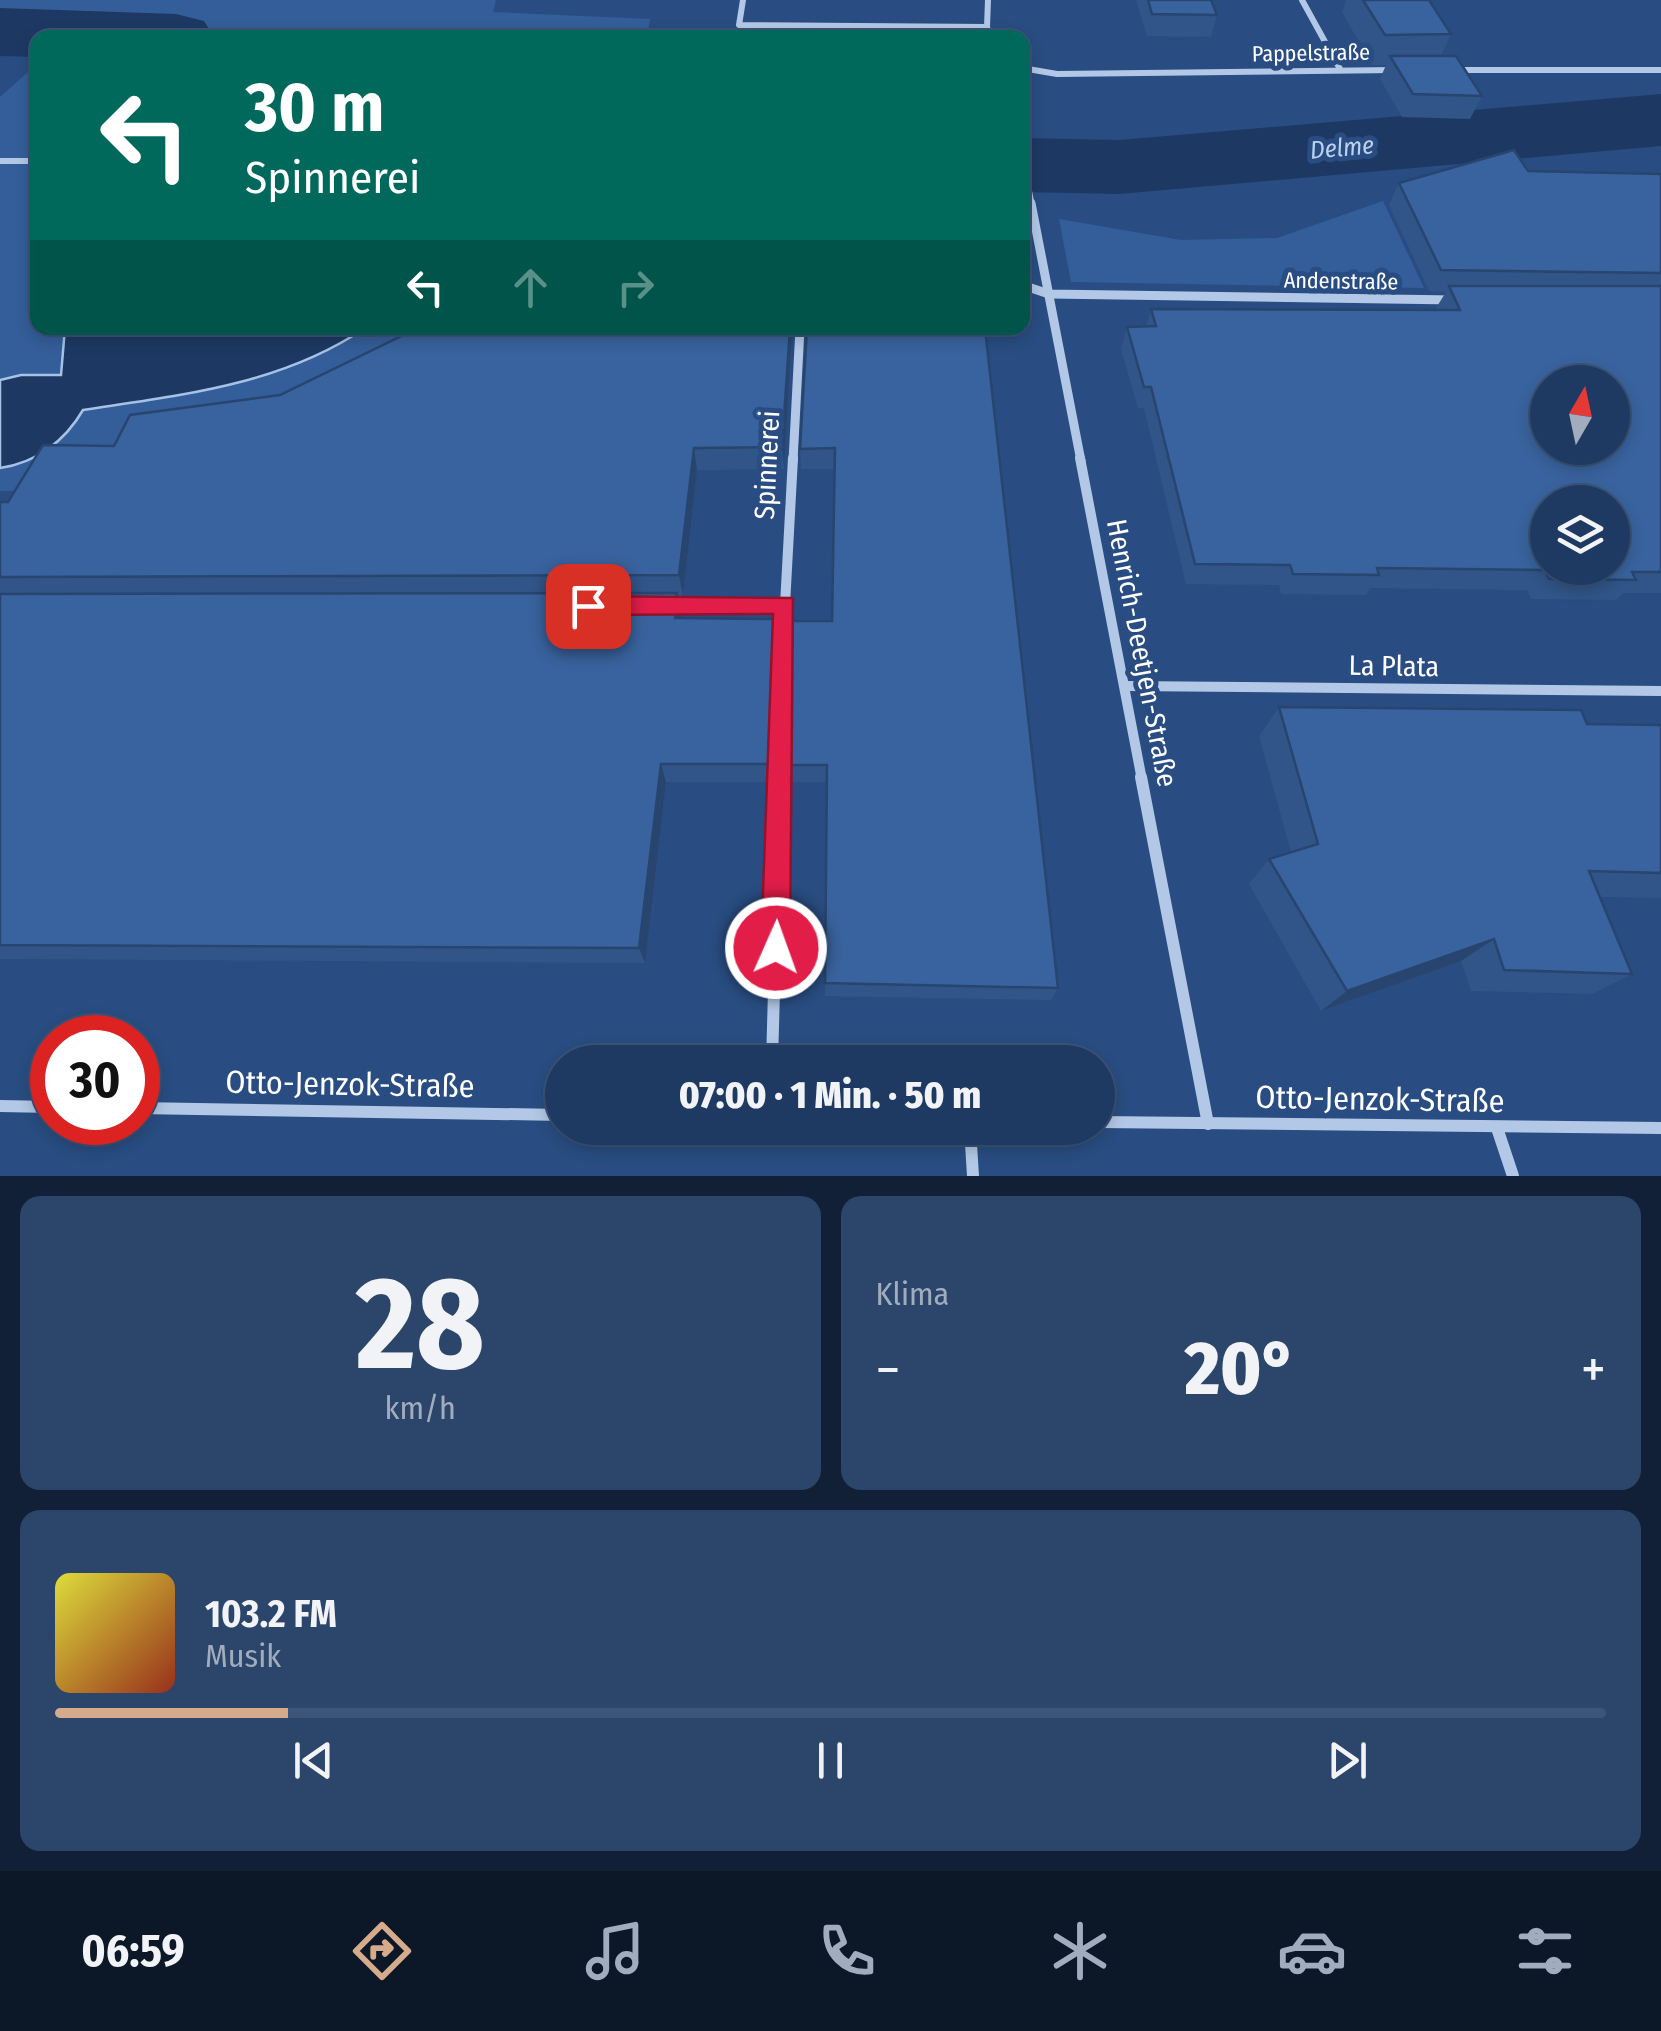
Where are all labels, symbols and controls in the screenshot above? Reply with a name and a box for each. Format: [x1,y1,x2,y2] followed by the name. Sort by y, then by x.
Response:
[1252,38,1370,68] street label: Pappelstraße
[245,66,384,150] text: 30 m
[80,70,210,200] icon: left
[1309,130,1375,166] water label: Delme
[245,151,420,205] text: Spinnerei
[398,260,453,315] icon: left
[503,260,558,315] icon: ahead
[608,260,663,315] icon: right
[1284,267,1398,295] street label: Andenstraße
[1530,365,1630,465] north arrow
[1530,365,1630,585] map controls
[748,410,786,520] street label: Spinnerei
[1530,485,1630,585] button: layers
[1100,516,1184,790] street label: Henrich-Deetjen-Straße
[546,564,631,649] pin
[561,579,616,634] icon: arrive
[1348,649,1440,683] street label: La Plata
[724,896,828,1000] position arrow
[30,1015,160,1145] speed limit sign: 30
[225,1063,475,1105] street label: Otto-Jenzok-Straße
[679,1072,981,1118] text: 07:00 · 1 Min. · 50 m
[1255,1078,1505,1120] street label: Otto-Jenzok-Straße
[356,1246,485,1402] text: 28
[876,1275,949,1313] text: Klima
[1185,1324,1297,1414] text: 20°
[876,1337,900,1403] text: −
[1581,1337,1606,1403] text: +
[385,1389,456,1427] text: km/h
[205,1591,337,1637] text: 103.2 FM
[205,1637,281,1675] text: Musik
[286,1733,341,1788] icon: previous
[803,1733,858,1788] icon: pause
[1320,1733,1375,1788] icon: next
[347,1916,417,1986] icon: directions
[580,1916,650,1986] icon: music
[812,1916,882,1986] icon: phone
[1045,1916,1115,1986] icon: climate
[1277,1916,1347,1986] icon: car
[1510,1916,1580,1986] icon: filters
[81,1924,185,1978] text: 06:59

